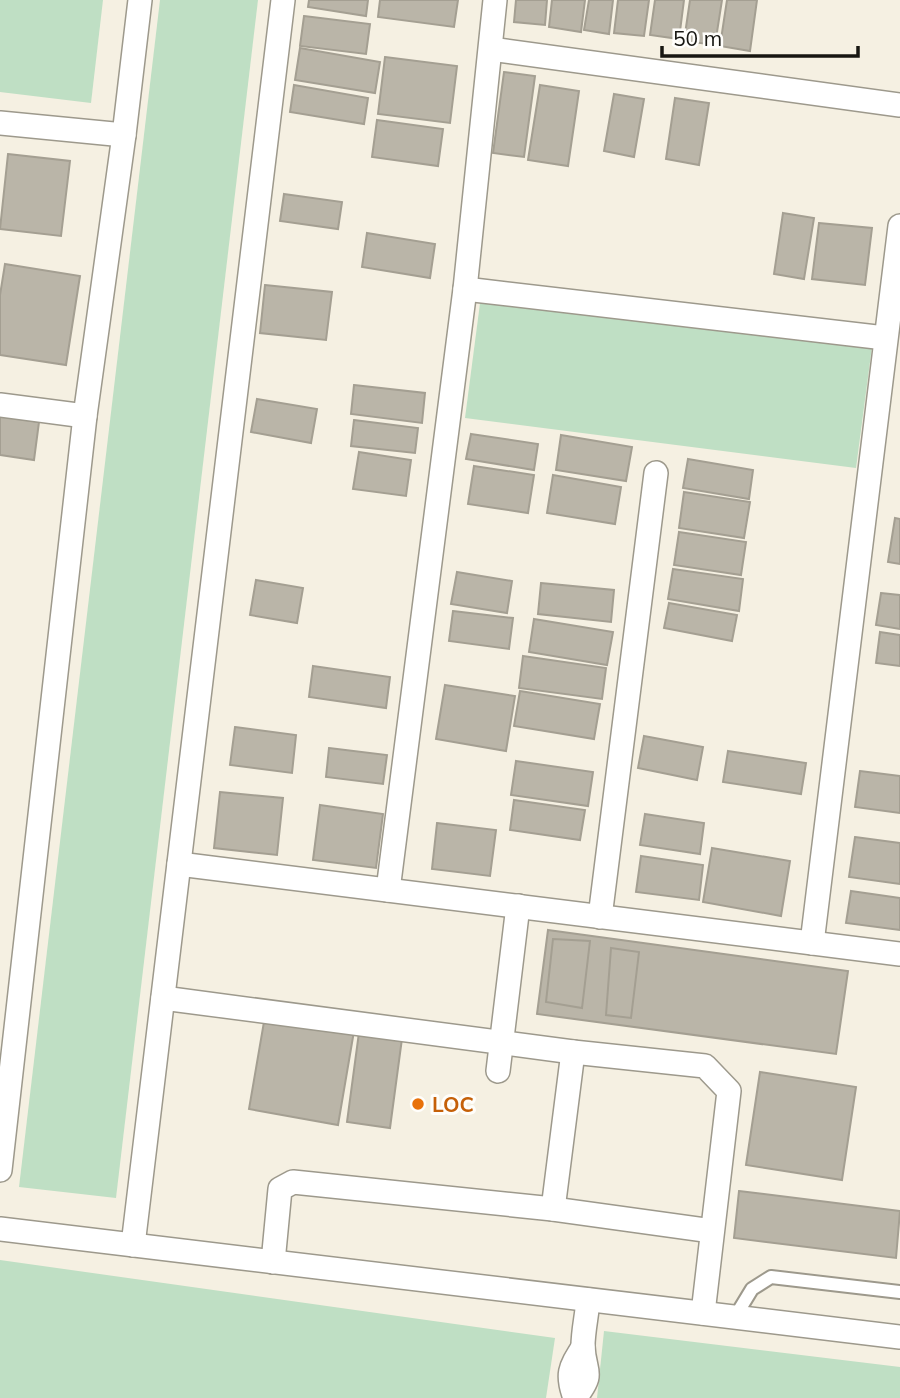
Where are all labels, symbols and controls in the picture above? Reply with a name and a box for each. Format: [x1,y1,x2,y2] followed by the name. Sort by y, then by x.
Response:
[662,14,858,58] scale bar
[673,25,722,51] text: 50 m
[432,1091,474,1117] place label: LOC
[410,1096,426,1112] marker: LOC

